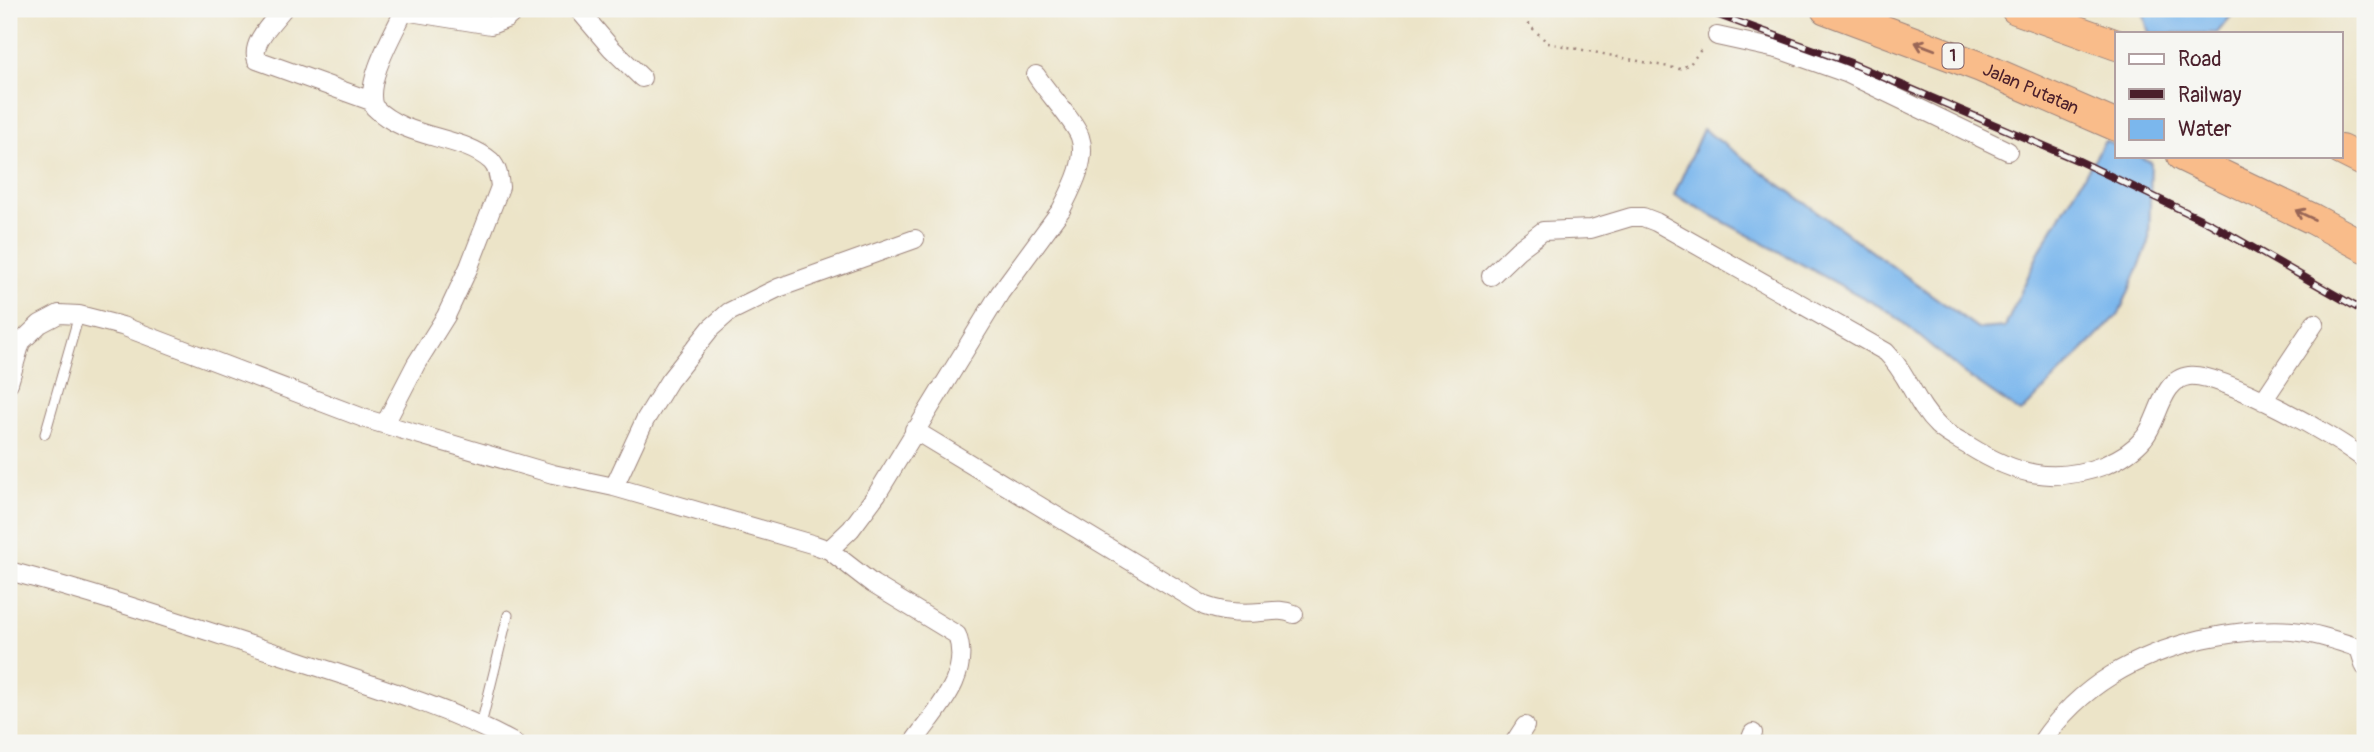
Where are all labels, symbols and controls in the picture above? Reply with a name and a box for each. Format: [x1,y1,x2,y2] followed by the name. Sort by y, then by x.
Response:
[2115,32,2342,158] legend
[1914,38,1936,51] one-way arrow
[1942,44,1964,68] road number: 1
[2178,46,2222,73] text: Road
[1979,58,2083,120] street label: Jalan Putatan
[2178,82,2242,109] text: Railway
[2178,116,2232,143] text: Water
[2295,208,2316,222] one-way arrow

